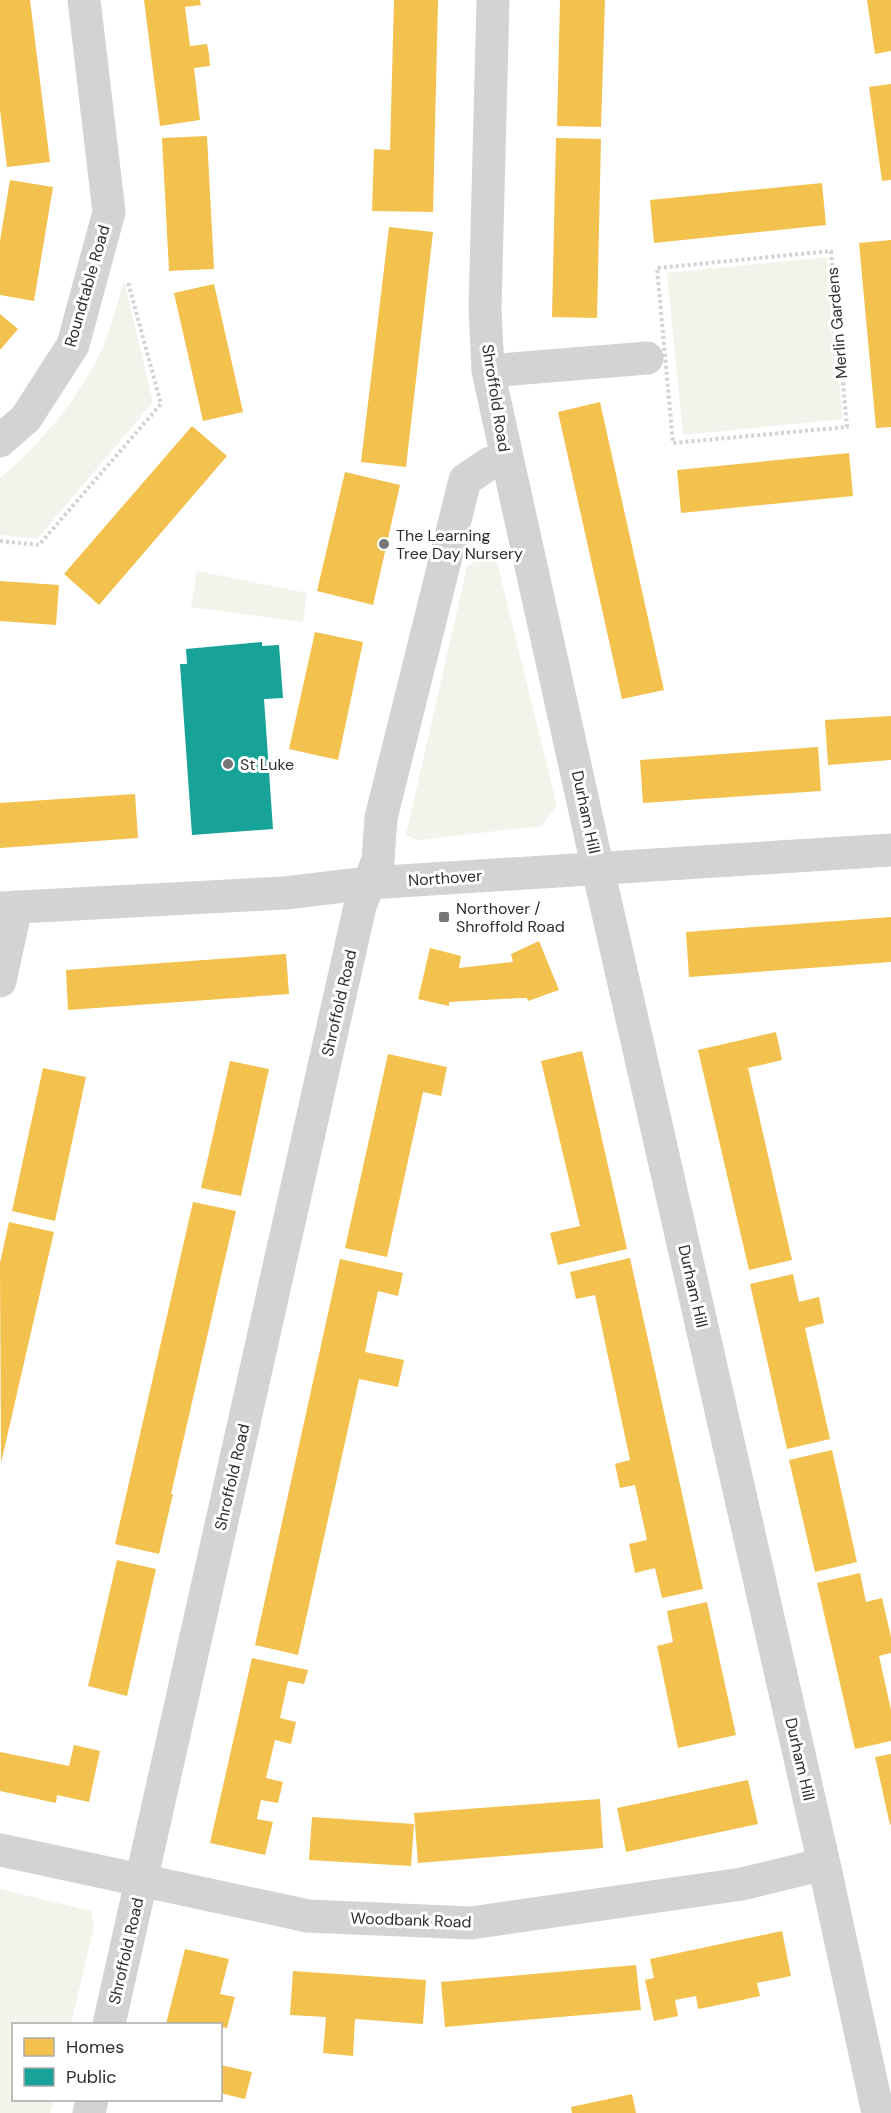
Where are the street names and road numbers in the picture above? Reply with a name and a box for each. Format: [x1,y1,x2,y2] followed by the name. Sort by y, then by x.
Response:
[60,223,114,349] street label: Roundtable Road
[822,266,852,380] street label: Merlin Gardens
[477,343,515,453] street label: Shroffold Road
[567,769,605,855] street label: Durham Hill
[407,865,483,891] street label: Northover
[317,948,361,1058] street label: Shroffold Road
[673,1243,713,1329] street label: Durham Hill
[210,1422,254,1532] street label: Shroffold Road
[780,1716,820,1802] street label: Durham Hill
[104,1896,148,2006] street label: Shroffold Road
[350,1907,472,1933] street label: Woodbank Road

